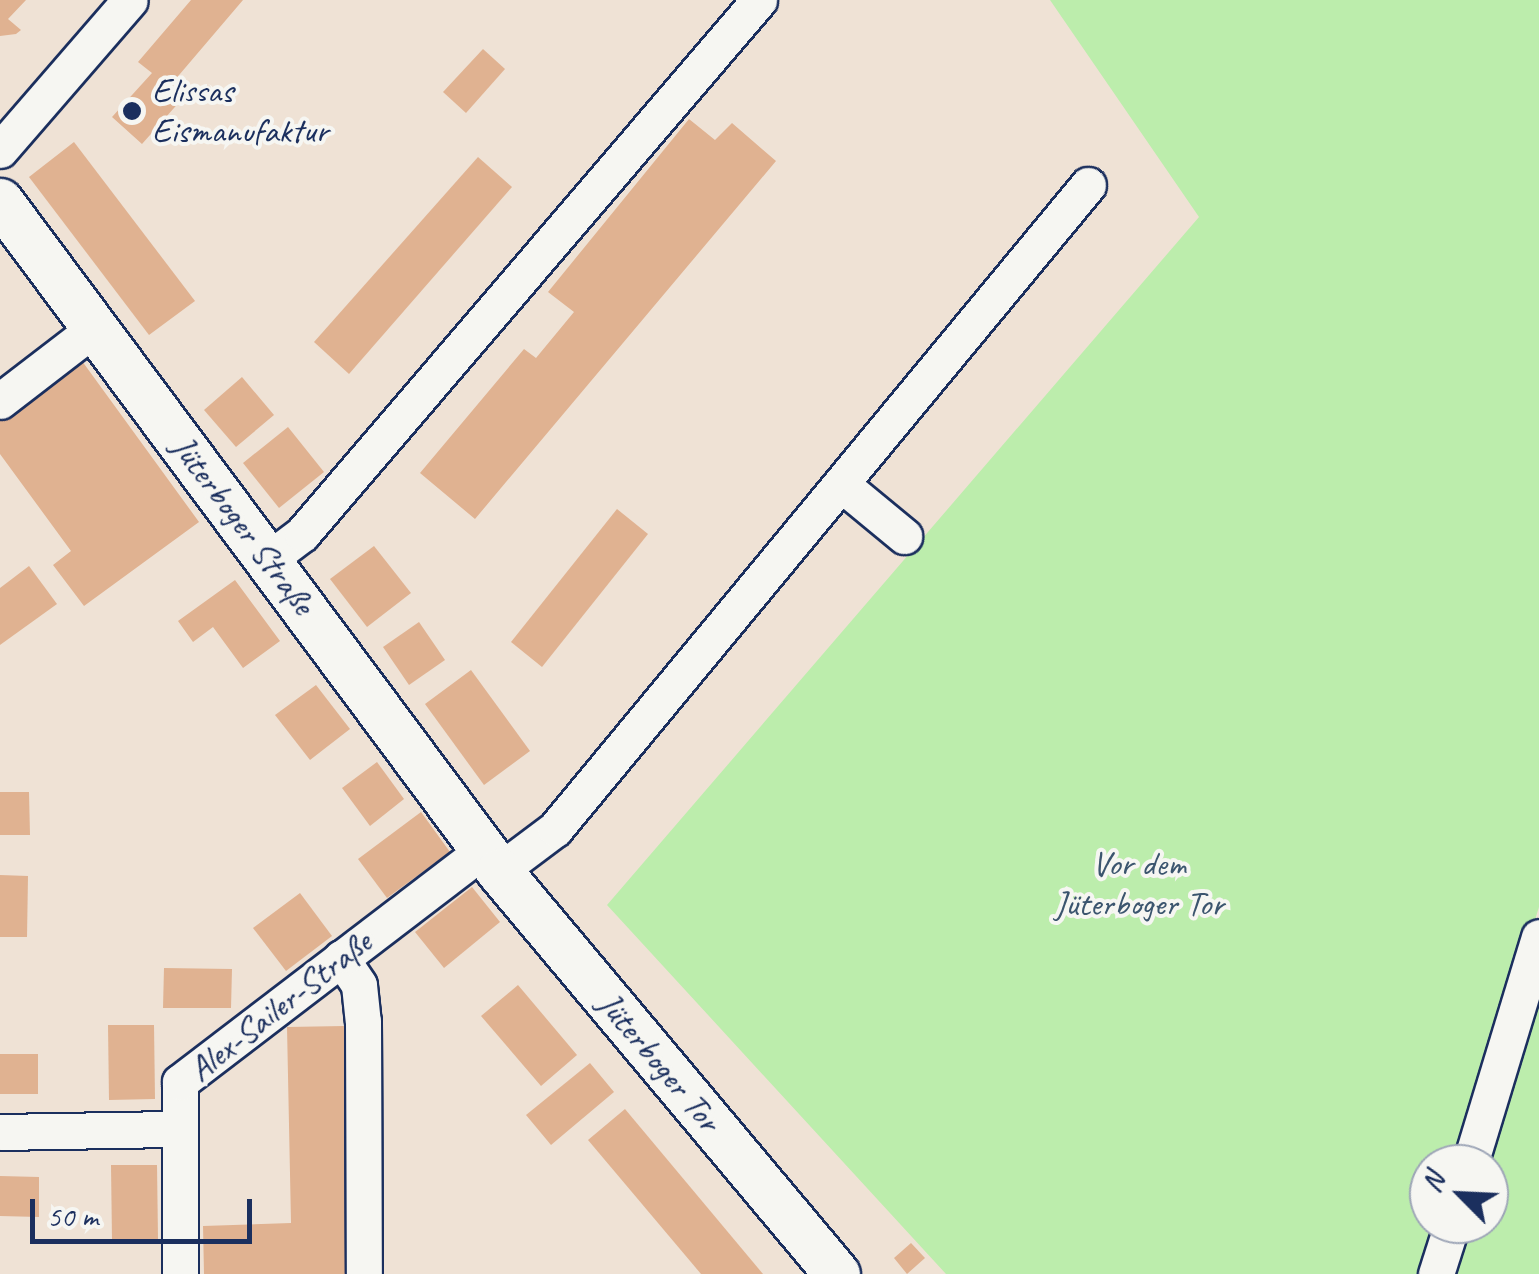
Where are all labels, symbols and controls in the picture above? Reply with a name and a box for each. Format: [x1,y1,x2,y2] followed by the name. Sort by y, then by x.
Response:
[152,70,328,152] place label: Elissas Eismanufaktur
[121,100,143,122] marker: Elissas Eismanufaktur
[162,427,324,623] street label: Jüterboger Straße
[1054,843,1224,925] park label: Vor dem Jüterboger Tor
[180,922,380,1090] street label: Alex-Sailer-Straße
[588,984,730,1140] street label: Jüterboger Tor
[1409,1144,1509,1244] north arrow
[1413,1167,1452,1197] text: N
[35,1179,258,1241] scale bar
[47,1197,98,1235] text: 50 m

